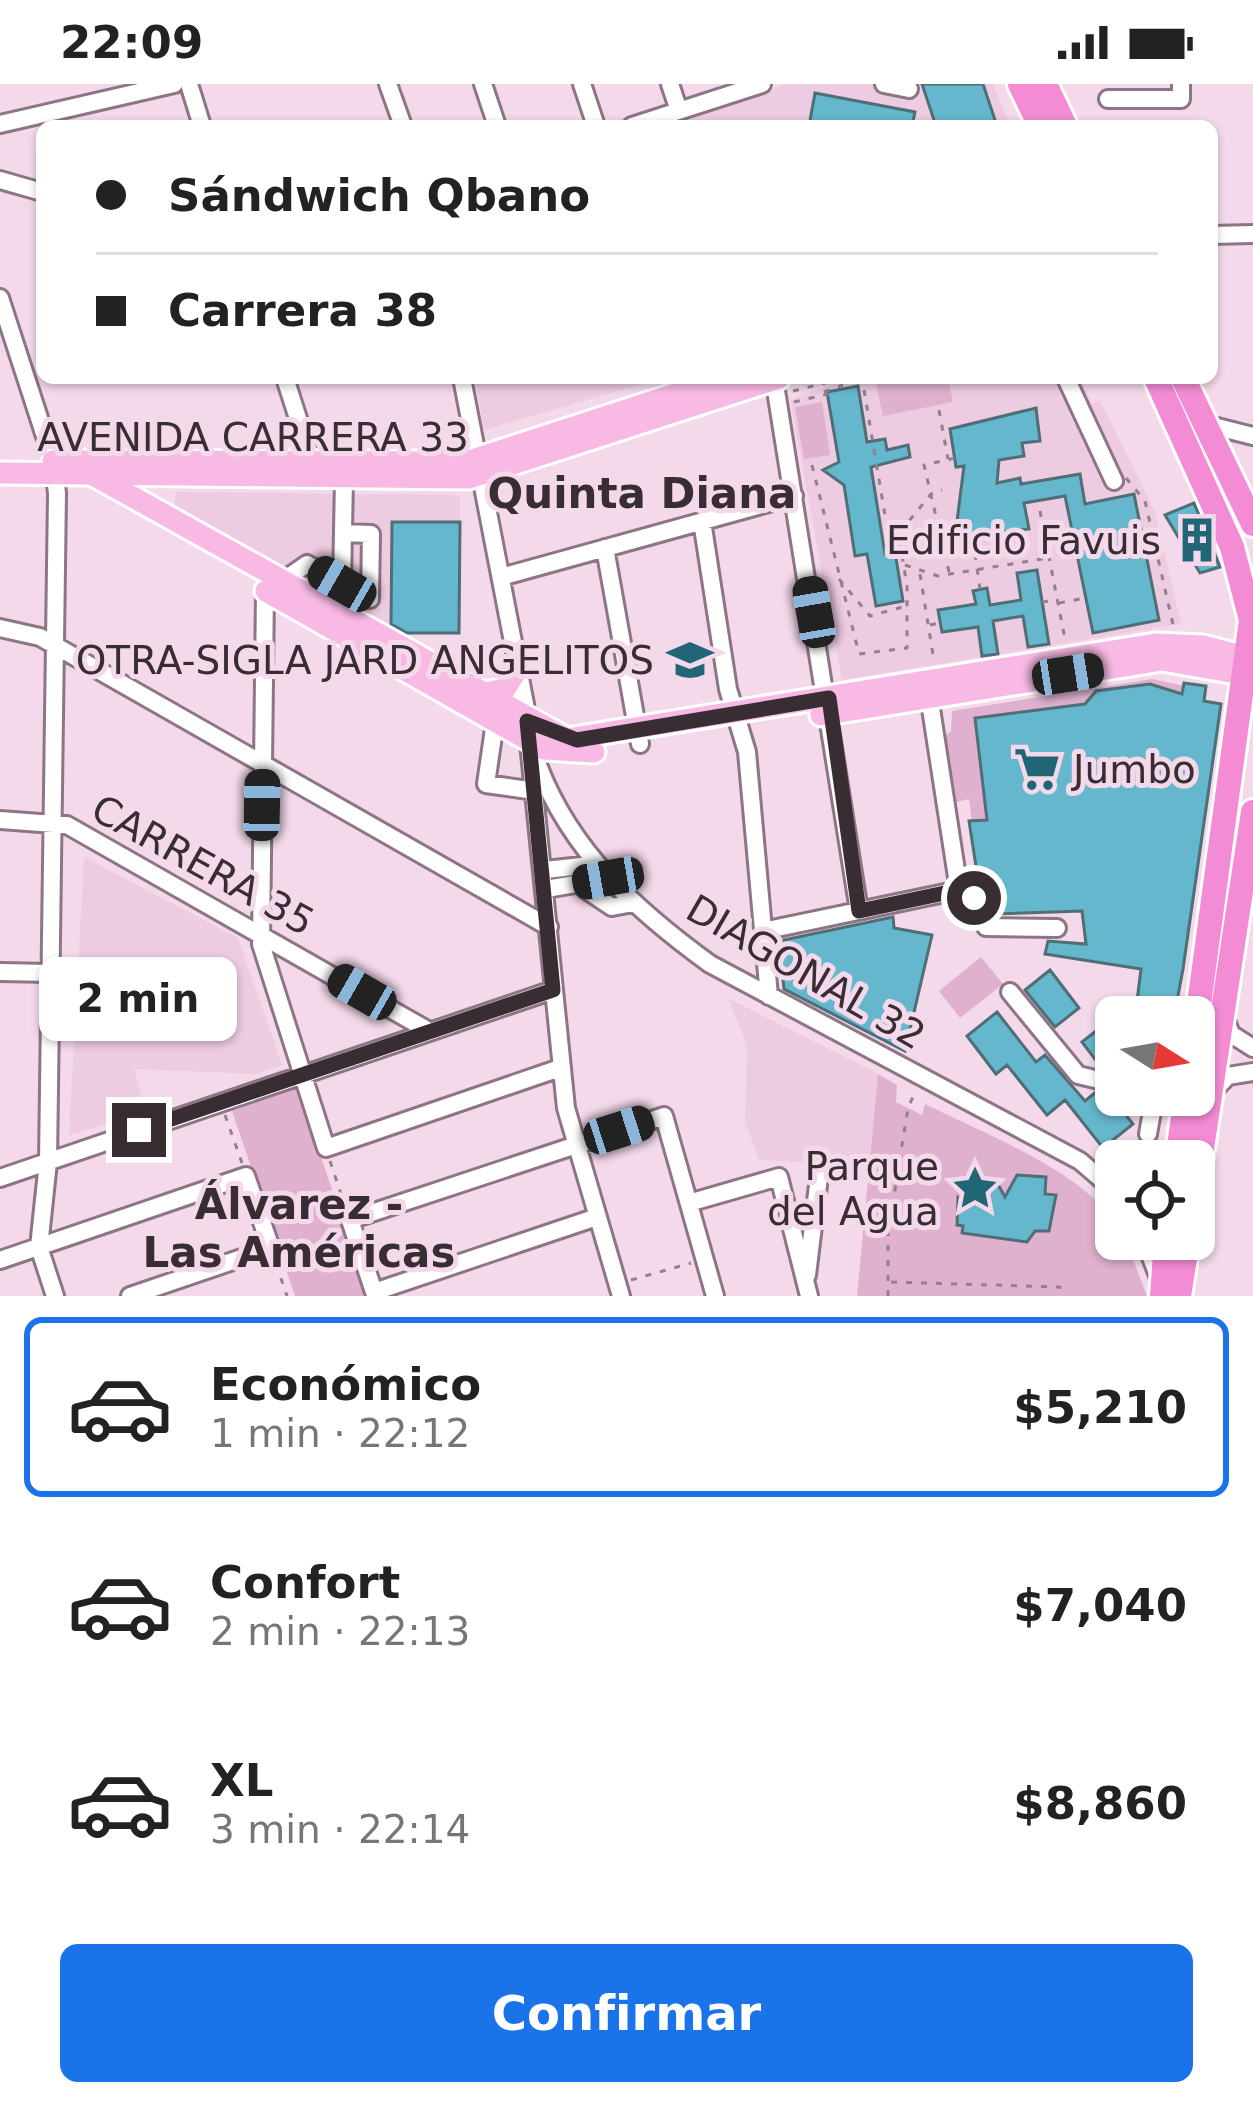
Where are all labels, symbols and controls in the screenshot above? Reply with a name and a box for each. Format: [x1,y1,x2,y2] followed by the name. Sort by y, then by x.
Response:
[60,16,203,69] text: 22:09
[168,169,590,222] text: Sándwich Qbano
[168,284,437,337] text: Carrera 38
[37,415,469,460] street label: AVENIDA CARRERA 33
[488,469,796,518] district label: Quinta Diana
[1172,515,1222,565] building icon: Edificio Favuis
[886,518,1161,563] place label: Edificio Favuis
[302,550,382,618] car
[790,573,838,651] car
[665,635,715,685] school or university icon: OTRA-SIGLA JARD ANGELITOS
[76,638,654,683] place label: OTRA-SIGLA JARD ANGELITOS
[1030,651,1106,697] car
[1012,744,1062,794] supermarket icon: Jumbo
[1070,747,1196,792] place label: Jumbo
[243,769,281,841] car
[84,785,322,945] street label: CARRERA 35
[569,854,647,902] car
[947,871,1001,925] route start
[679,885,933,1059] street label: DIAGONAL 32
[40,956,238,1040] callout: 2 min
[322,958,402,1026] car
[77,976,199,1021] text: 2 min
[1095,996,1215,1116] north arrow
[1095,996,1215,1260] map controls
[579,1102,659,1158] car
[112,1103,166,1157] route end
[1095,1140,1215,1260] button: locate
[767,1144,939,1234] place label: Parque del Agua
[950,1163,1000,1213] place icon: Parque del Agua
[143,1179,455,1277] district label: Álvarez - Las Américas
[66,1353,174,1461] icon: car
[210,1358,481,1411] text: Económico
[1013,1381,1187,1434] text: $5,210
[210,1411,470,1456] text: 1 min · 22:12
[66,1551,174,1659] icon: car
[210,1556,400,1609] text: Confort
[1013,1579,1187,1632] text: $7,040
[210,1609,470,1654] text: 2 min · 22:13
[66,1749,174,1857] icon: car
[210,1754,273,1807] text: XL
[1013,1777,1187,1830] text: $8,860
[210,1807,470,1852] text: 3 min · 22:14
[60,1944,1193,2082] button: Confirmar

